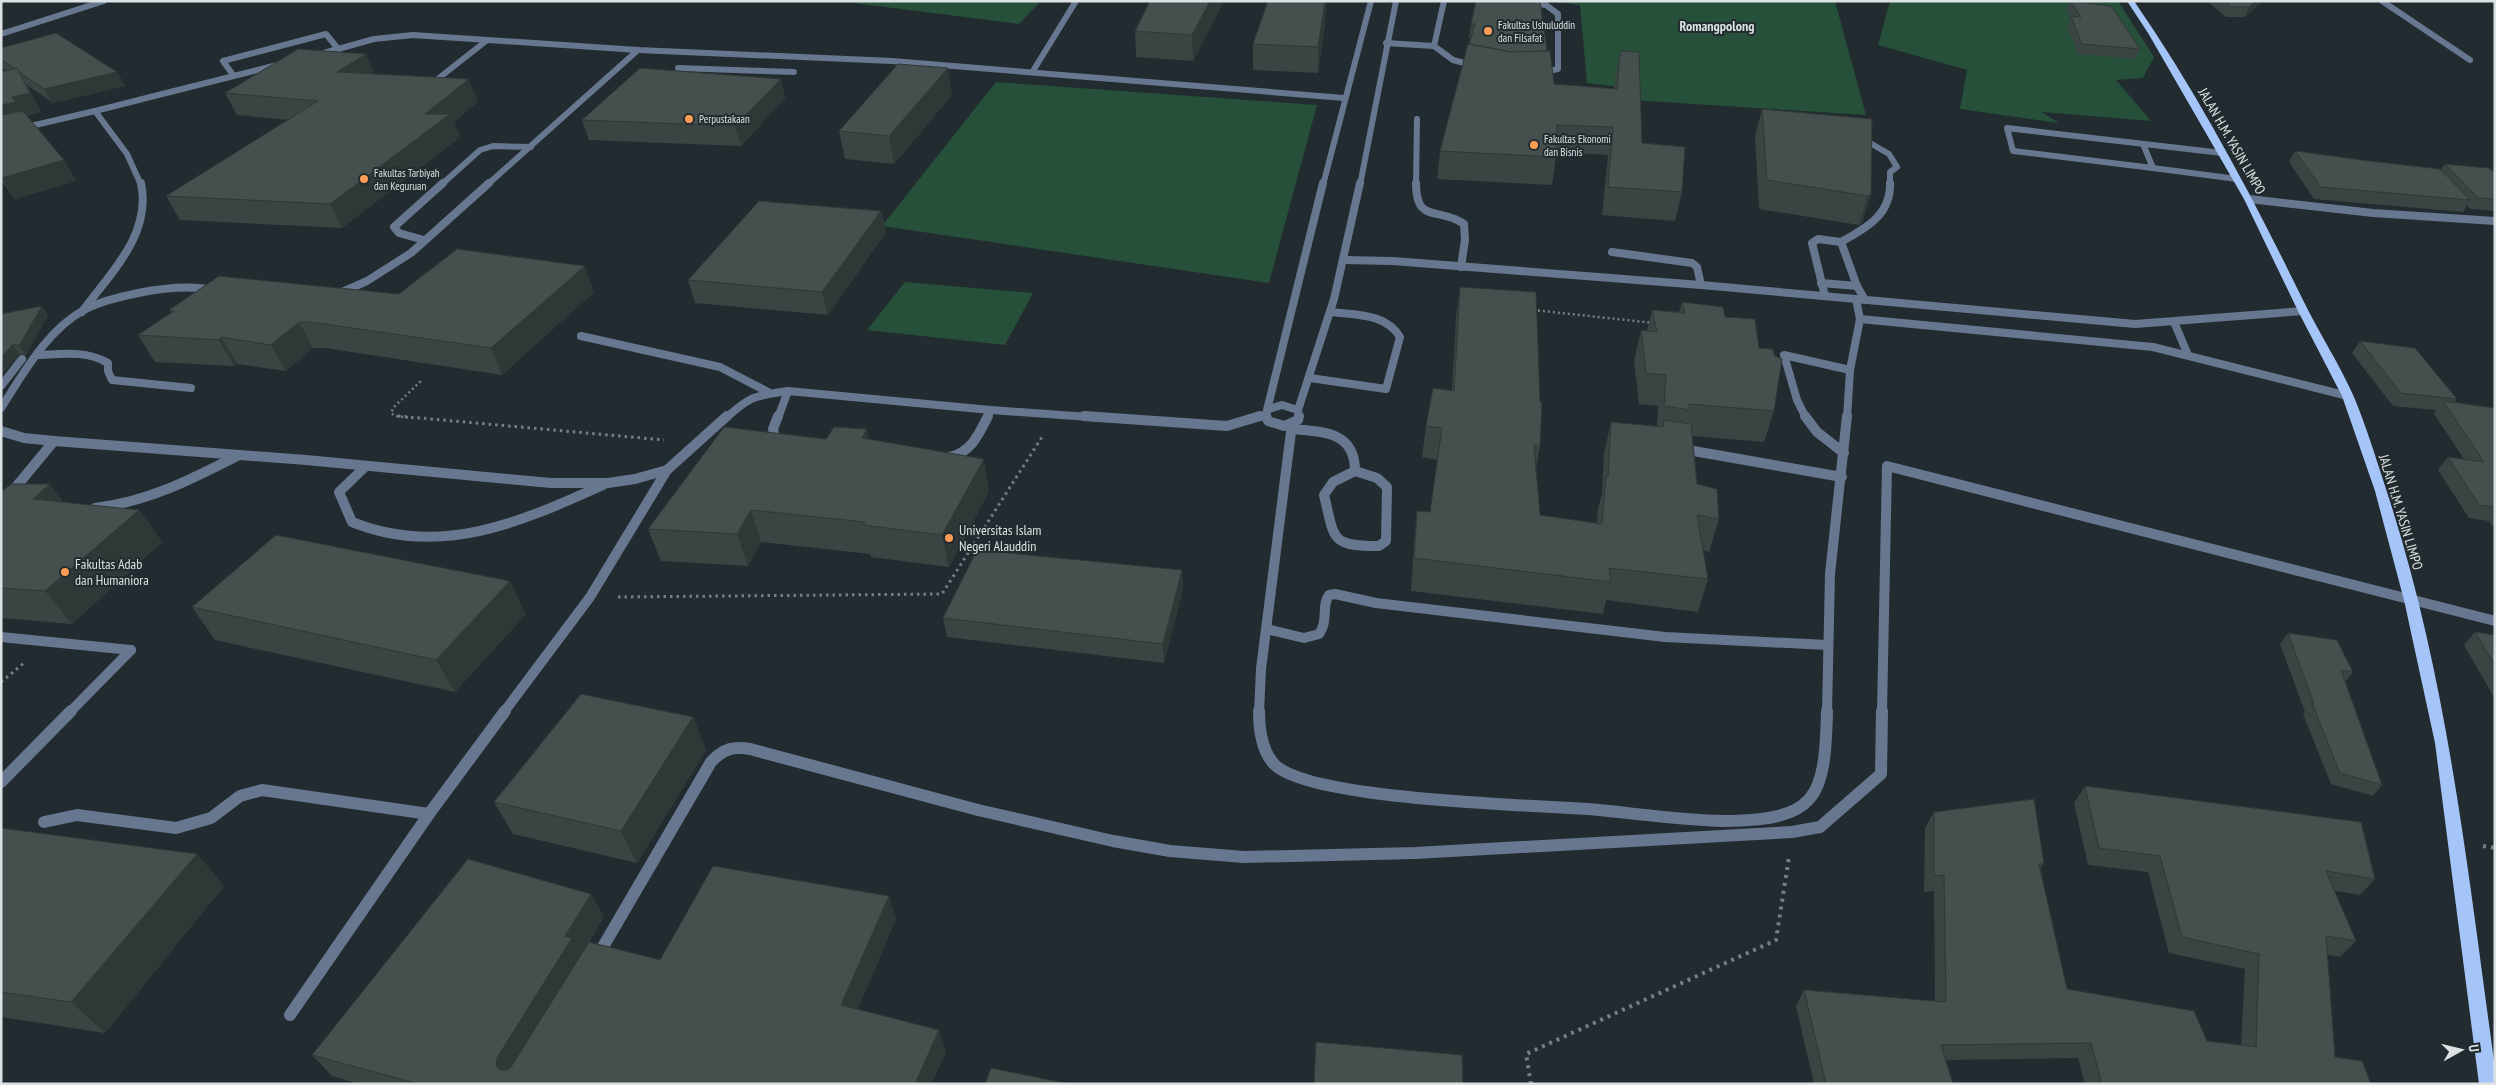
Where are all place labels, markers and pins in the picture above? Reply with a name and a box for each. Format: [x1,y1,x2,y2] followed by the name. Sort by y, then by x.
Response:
[1498,18,1575,45] place label: Fakultas Ushuluddin dan Filsafat
[1482,25,1494,37] marker: Fakultas Ushuluddin dan Filsafat
[699,112,750,126] place label: Perpustakaan
[683,113,695,125] marker: Perpustakaan
[1544,132,1611,159] place label: Fakultas Ekonomi dan Bisnis
[1528,139,1540,151] marker: Fakultas Ekonomi dan Bisnis
[374,166,440,193] place label: Fakultas Tarbiyah dan Keguruan
[358,173,370,185] marker: Fakultas Tarbiyah dan Keguruan
[959,521,1041,555] place label: Universitas Islam Negeri Alauddin
[943,532,955,544] marker: Universitas Islam Negeri Alauddin
[75,555,149,589] place label: Fakultas Adab dan Humaniora
[59,566,71,578] marker: Fakultas Adab dan Humaniora

